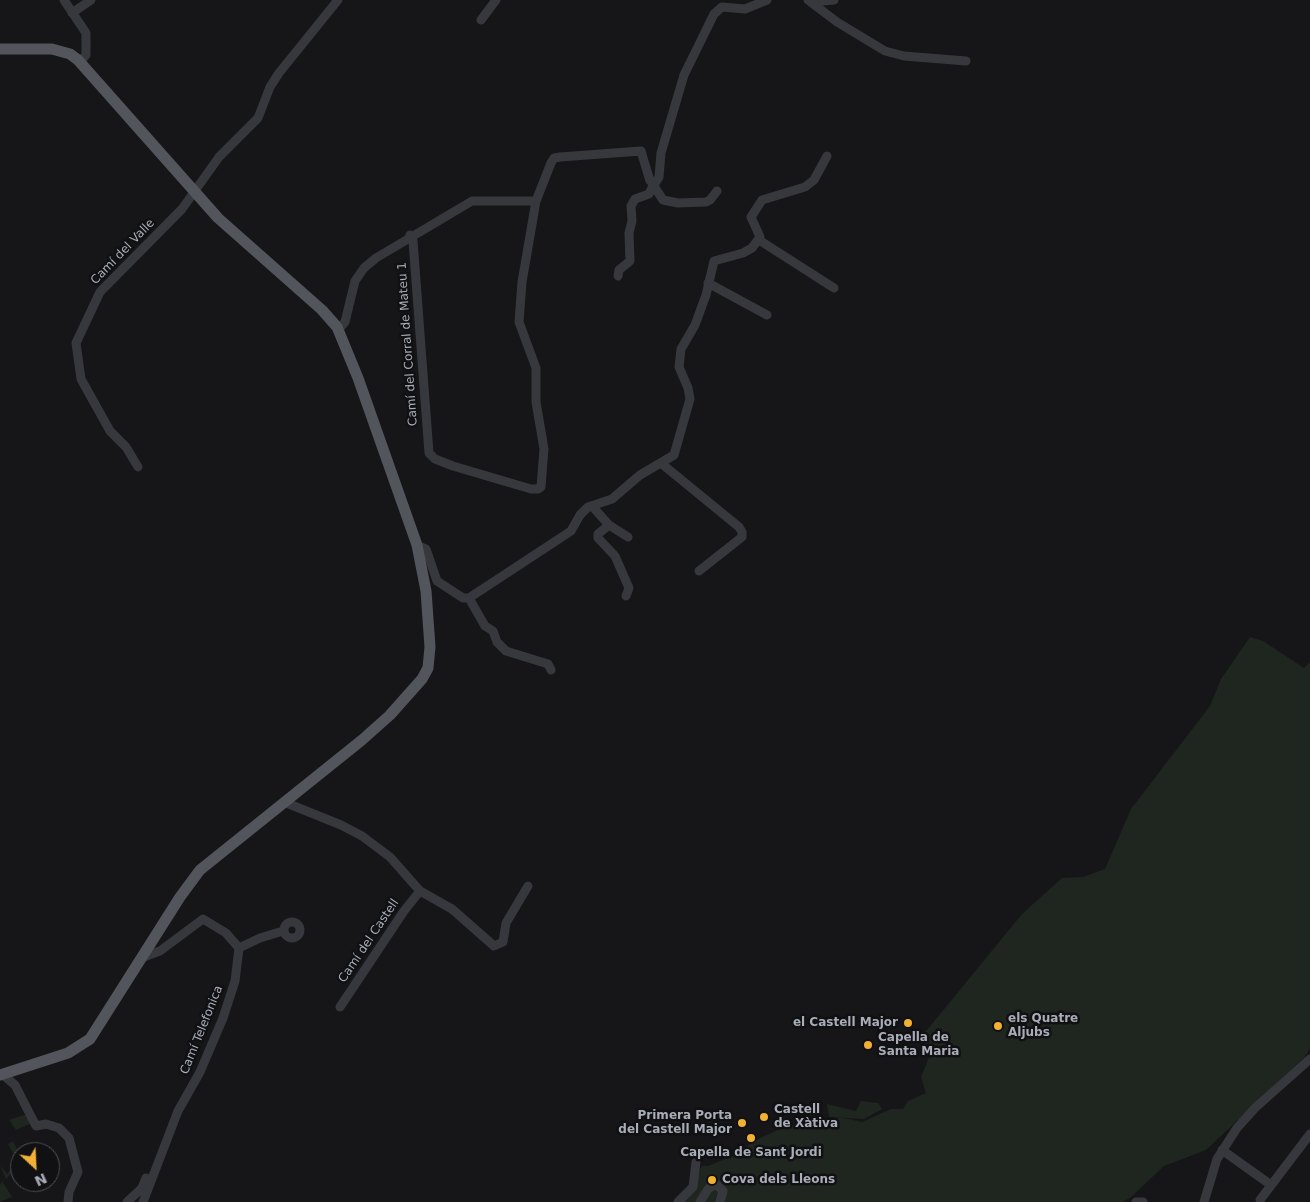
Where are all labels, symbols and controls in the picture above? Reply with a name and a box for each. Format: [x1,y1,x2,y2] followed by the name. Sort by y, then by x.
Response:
[88,216,158,288] street label: Camí del Valle
[395,262,421,426] street label: Camí del Corral de Mateu 1
[336,897,402,985] street label: Camí del Castell
[178,984,226,1076] street label: Camí Telefonica
[1008,1012,1078,1040] place label: els Quatre Aljubs
[793,1016,898,1030] place label: el Castell Major
[902,1017,914,1029] marker: el Castell Major
[992,1020,1004,1032] marker: els Quatre Aljubs
[878,1031,959,1059] place label: Capella de Santa Maria
[862,1039,874,1051] marker: Capella de Santa Maria
[774,1103,838,1131] place label: Castell de Xàtiva
[618,1109,732,1137] place label: Primera Porta del Castell Major
[758,1111,770,1123] marker: Castell de Xàtiva
[736,1117,748,1129] marker: Primera Porta del Castell Major
[745,1132,757,1144] marker: Capella de Sant Jordi
[10,1142,60,1192] north arrow
[680,1146,822,1160] place label: Capella de Sant Jordi
[32,1170,50,1189] text: N
[722,1173,835,1187] place label: Cova dels Lleons
[706,1174,718,1186] marker: Cova dels Lleons

